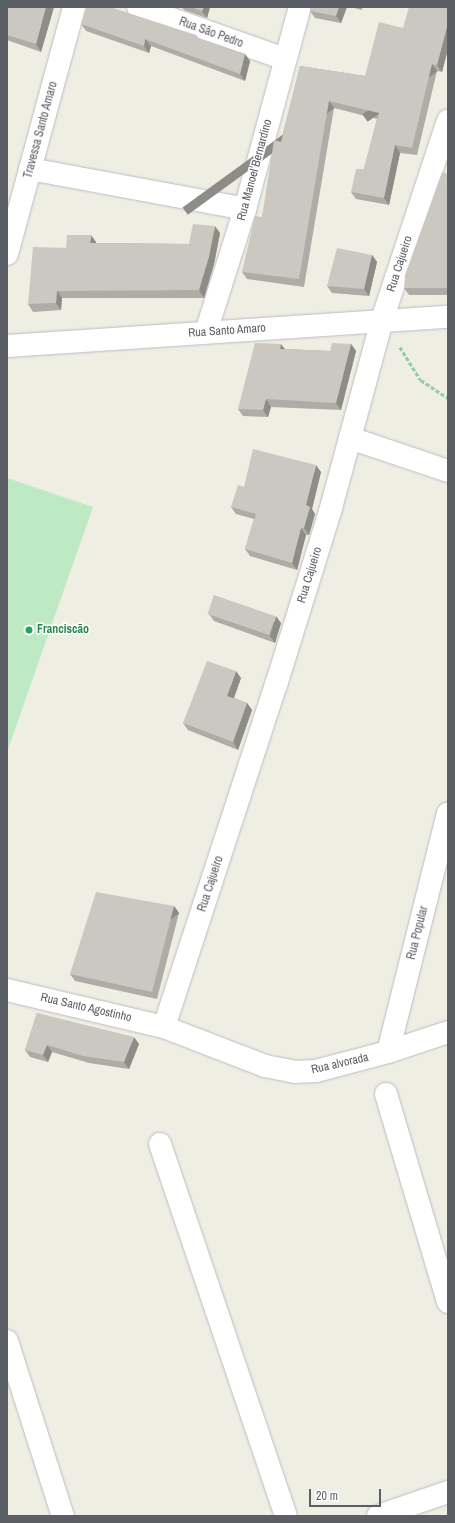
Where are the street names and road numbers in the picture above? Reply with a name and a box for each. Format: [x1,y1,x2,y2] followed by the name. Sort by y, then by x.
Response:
[177,15,245,51] street label: Rua São Pedro
[21,80,61,180] street label: Travessa Santo Amaro
[235,118,275,222] street label: Rua Manoel Bernardino
[384,234,416,294] street label: Rua Cajueiro
[187,321,267,341] street label: Rua Santo Amaro
[295,545,325,605] street label: Rua Cajueiro
[195,854,227,914] street label: Rua Cajueiro
[404,905,432,961] street label: Rua Popular
[39,990,133,1026] street label: Rua Santo Agostinho
[310,1050,370,1078] street label: Rua alvorada

